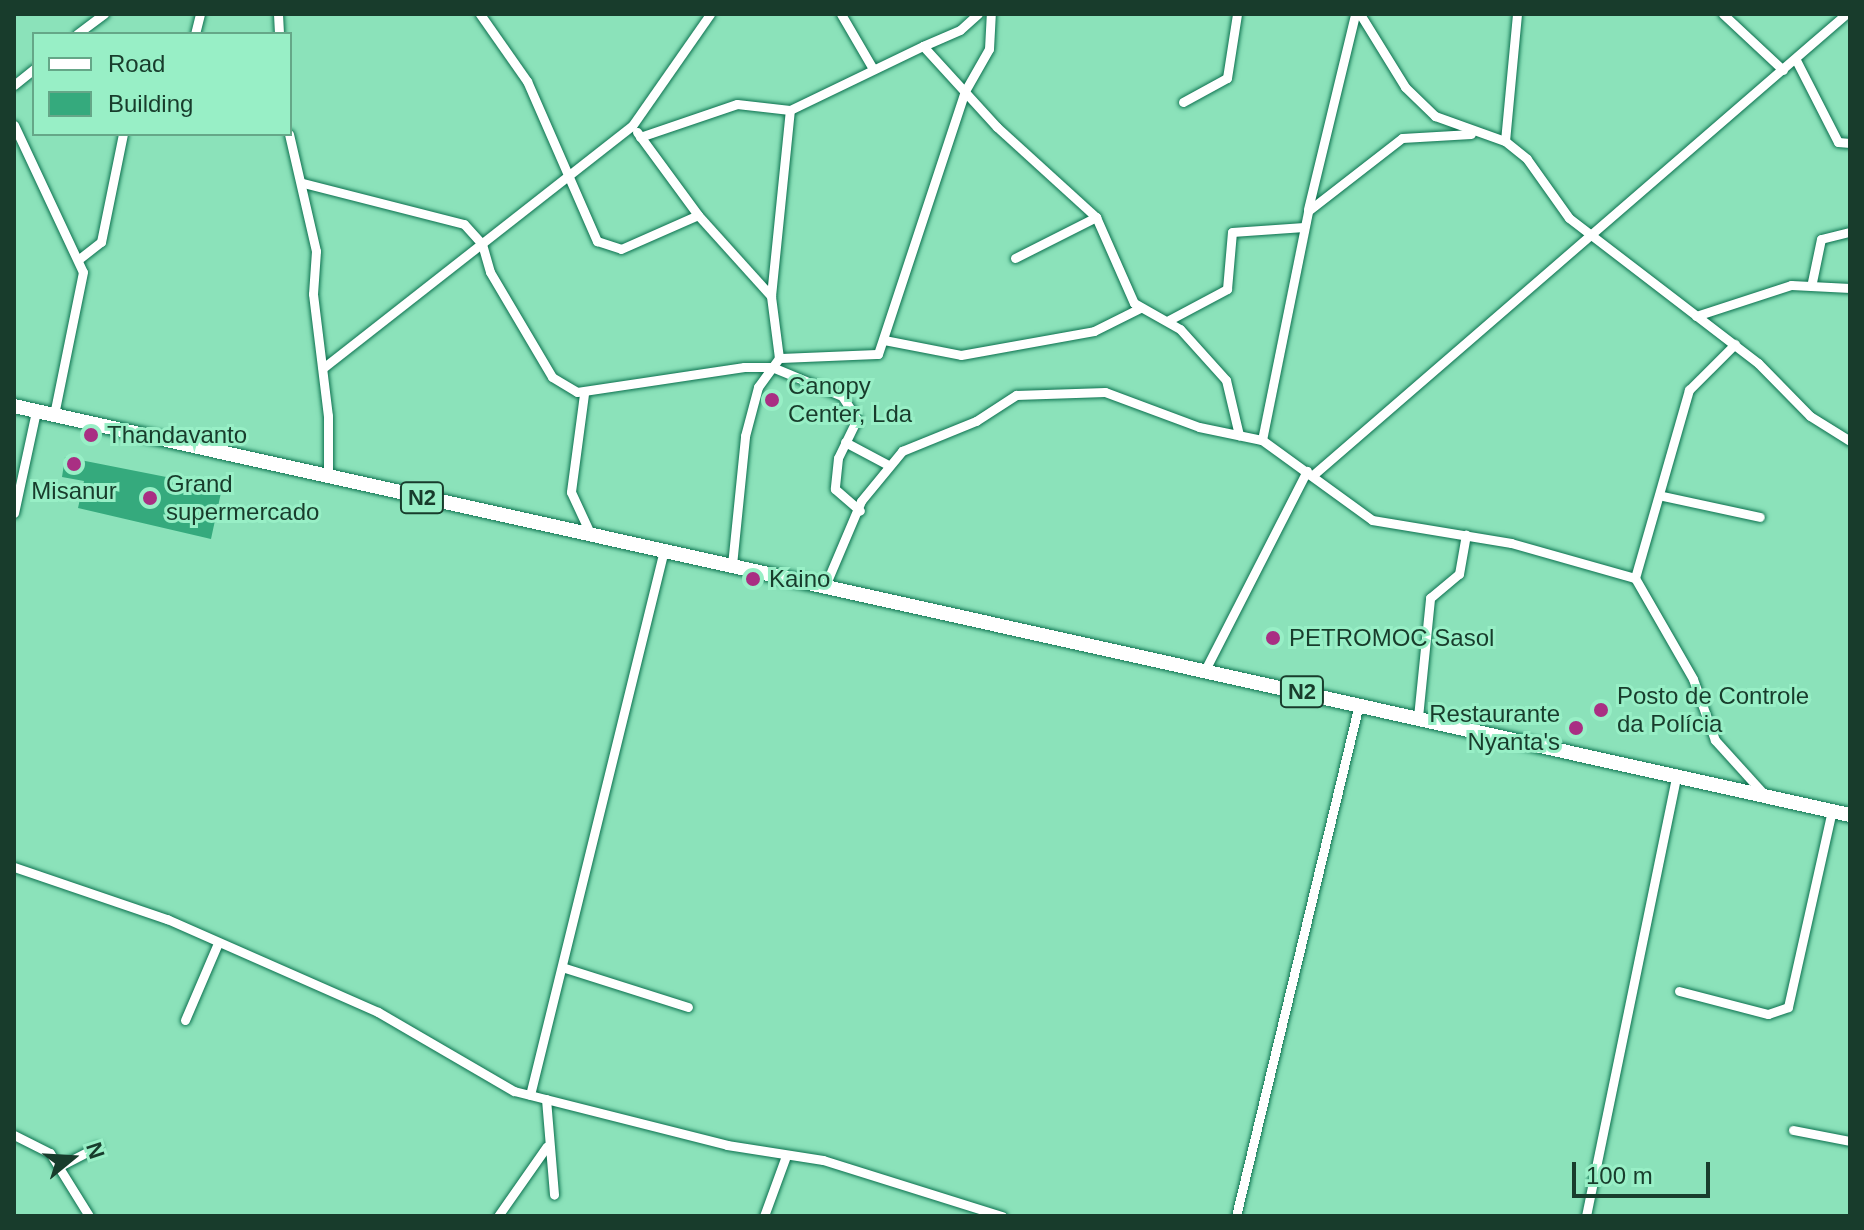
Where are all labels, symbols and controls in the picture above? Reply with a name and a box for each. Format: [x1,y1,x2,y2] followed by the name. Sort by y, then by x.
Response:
[32,32,292,136] legend
[108,50,165,77] text: Road
[108,90,193,117] text: Building
[788,372,912,428] place label: Canopy Center, Lda
[763,391,781,409] marker: Canopy Center, Lda
[107,421,247,449] place label: Thandavanto
[82,426,100,444] marker: Thandavanto
[65,455,83,473] marker: Misanur
[166,470,319,526] place label: Grand supermercado
[31,477,117,505] place label: Misanur
[398,480,446,516] road number: N2
[141,489,159,507] marker: Grand supermercado
[769,565,830,593] place label: Kaino
[744,570,762,588] marker: Kaino
[1289,624,1494,652] place label: PETROMOC Sasol
[1264,629,1282,647] marker: PETROMOC Sasol
[1278,674,1326,710] road number: N2
[1617,682,1809,738] place label: Posto de Controle da Polícia
[1429,700,1560,756] place label: Restaurante Nyanta's
[1592,701,1610,719] marker: Posto de Controle da Polícia
[1567,719,1585,737] marker: Restaurante Nyanta's
[32,1118,112,1198] north arrow
[81,1139,110,1162] text: N
[1576,1146,1714,1196] scale bar
[1586,1162,1653,1189] text: 100 m

